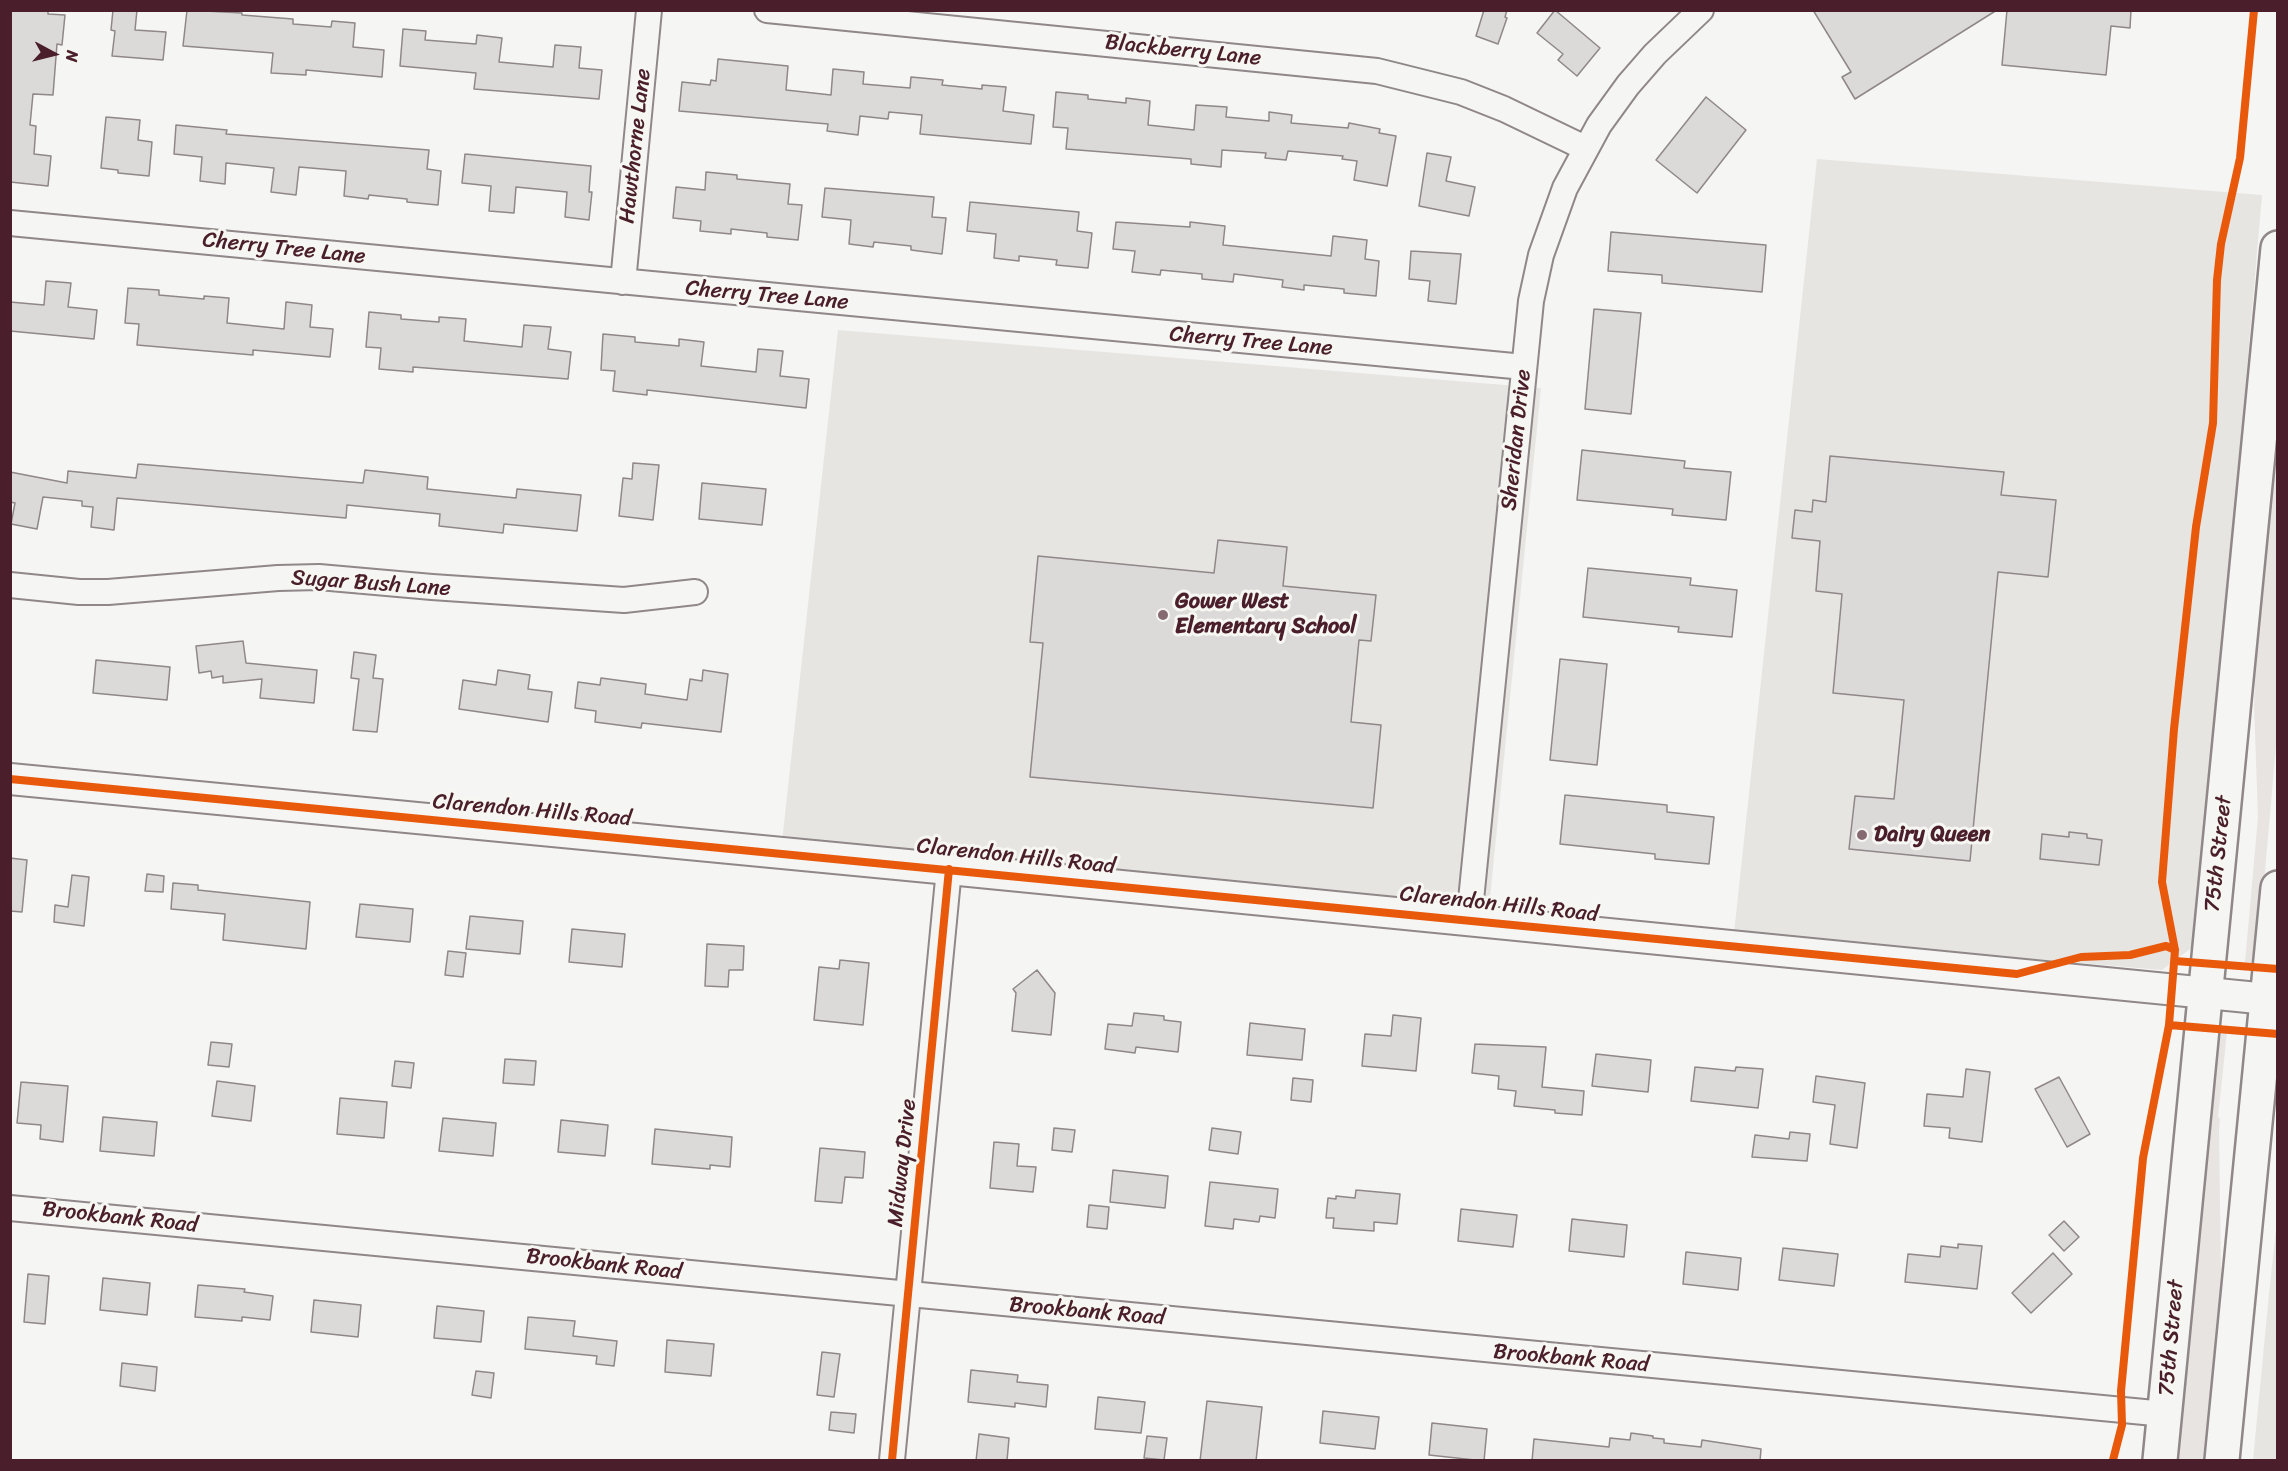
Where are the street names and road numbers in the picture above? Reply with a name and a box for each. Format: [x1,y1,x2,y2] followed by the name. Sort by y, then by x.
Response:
[1104,30,1262,72] street label: Blackberry Lane
[615,67,657,225] street label: Hawthorne Lane
[201,227,367,271] street label: Cherry Tree Lane
[684,276,850,316] street label: Cherry Tree Lane
[1168,322,1334,362] street label: Cherry Tree Lane
[1496,368,1538,512] street label: Sheridan Drive
[290,565,452,603] street label: Sugar Bush Lane
[431,789,633,833] street label: Clarendon Hills Road
[2200,795,2238,913] street label: 75th Street
[915,833,1117,881] street label: Clarendon Hills Road
[1398,881,1600,929] street label: Clarendon Hills Road
[883,1098,923,1228] street label: Midway Drive
[41,1197,199,1239] street label: Brookbank Road
[525,1244,683,1286] street label: Brookbank Road
[2154,1279,2190,1397] street label: 75th Street
[1008,1292,1166,1332] street label: Brookbank Road
[1492,1339,1650,1379] street label: Brookbank Road

